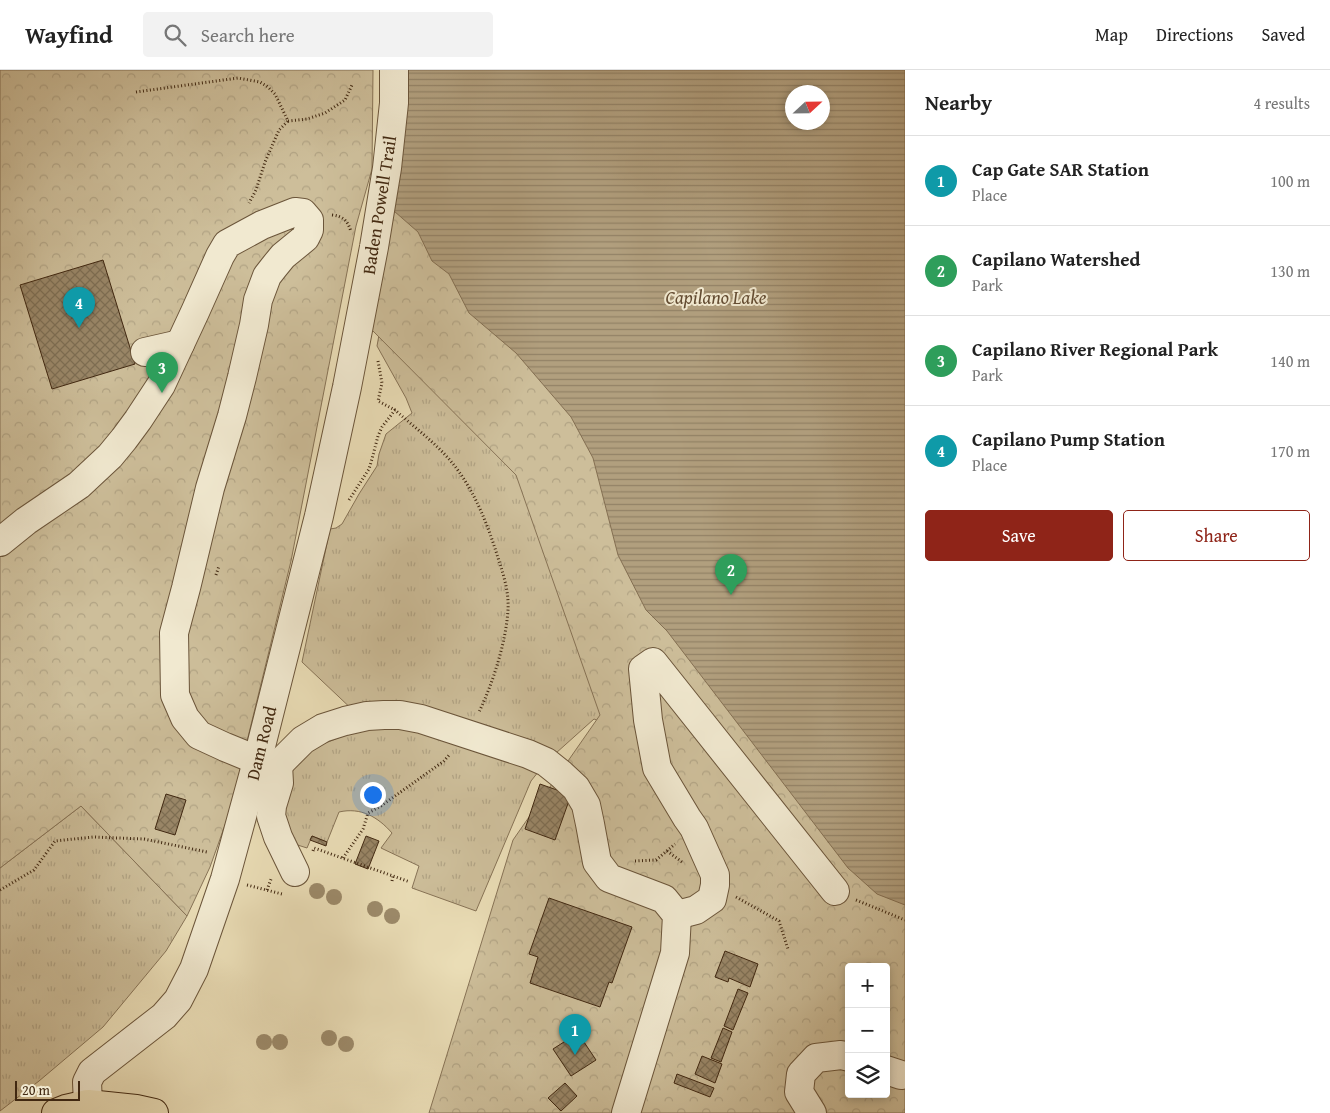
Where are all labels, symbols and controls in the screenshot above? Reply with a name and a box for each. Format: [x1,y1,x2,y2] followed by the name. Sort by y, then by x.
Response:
[143,12,493,57] search box
[25,17,113,52] text: Wayfind
[161,21,189,49] icon: search
[201,21,295,49] text: Search here
[1095,21,1128,48] text: Map
[1156,21,1233,48] text: Directions
[1261,21,1305,48] text: Saved
[785,85,830,130] north arrow
[925,87,992,118] text: Nearby
[1253,91,1310,115] text: 4 results
[355,134,403,276] street label: Baden Powell Trail
[972,155,1149,183] text: Cap Gate SAR Station
[937,169,945,193] text: 1
[1270,169,1310,193] text: 100 m
[972,183,1007,207] text: Place
[972,245,1140,273] text: Capilano Watershed
[937,259,945,283] text: 2
[1270,259,1310,283] text: 130 m
[972,273,1003,297] text: Park
[666,283,767,311] water label: Capilano Lake
[63,287,95,328] pin: 4
[972,335,1218,363] text: Capilano River Regional Park
[937,349,945,373] text: 3
[1270,349,1310,373] text: 140 m
[146,352,178,393] pin: 3
[972,363,1003,387] text: Park
[972,425,1165,453] text: Capilano Pump Station
[937,439,945,463] text: 4
[1270,439,1310,463] text: 170 m
[972,453,1007,477] text: Place
[925,510,1113,561] button: Save
[1123,510,1310,561] button: Share
[715,554,747,595] pin: 2
[239,703,283,783] street label: Dam Road
[360,782,386,808] your location
[845,963,890,1098] map controls
[845,963,890,1008] button: +
[845,1008,890,1053] button: −
[559,1014,591,1055] pin: 1
[845,1053,890,1098] button: layers
[15,1078,80,1101] scale bar
[22,1080,50,1100] text: 20 m

